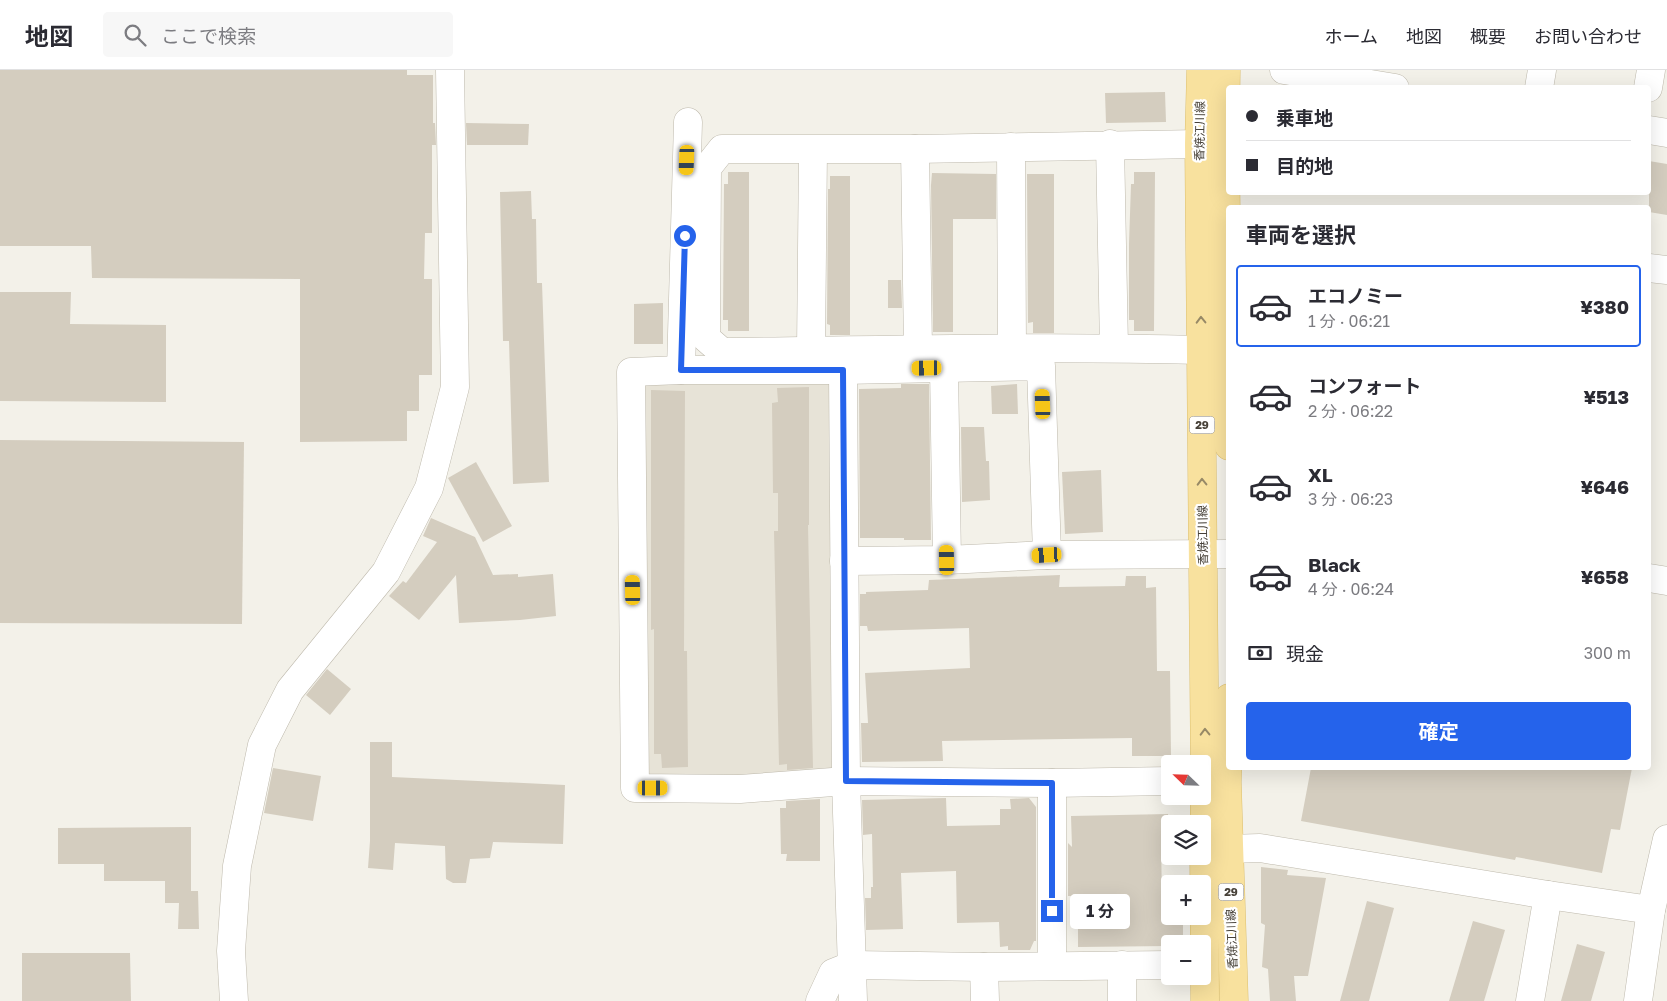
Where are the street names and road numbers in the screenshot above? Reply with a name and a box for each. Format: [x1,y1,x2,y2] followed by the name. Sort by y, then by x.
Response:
[1191,101,1208,161] street label: 香焼江川線
[1190,416,1214,434] road number: 29
[1194,505,1211,565] street label: 香焼江川線
[1218,884,1244,900] road number: 29
[1223,909,1240,969] street label: 香焼江川線

